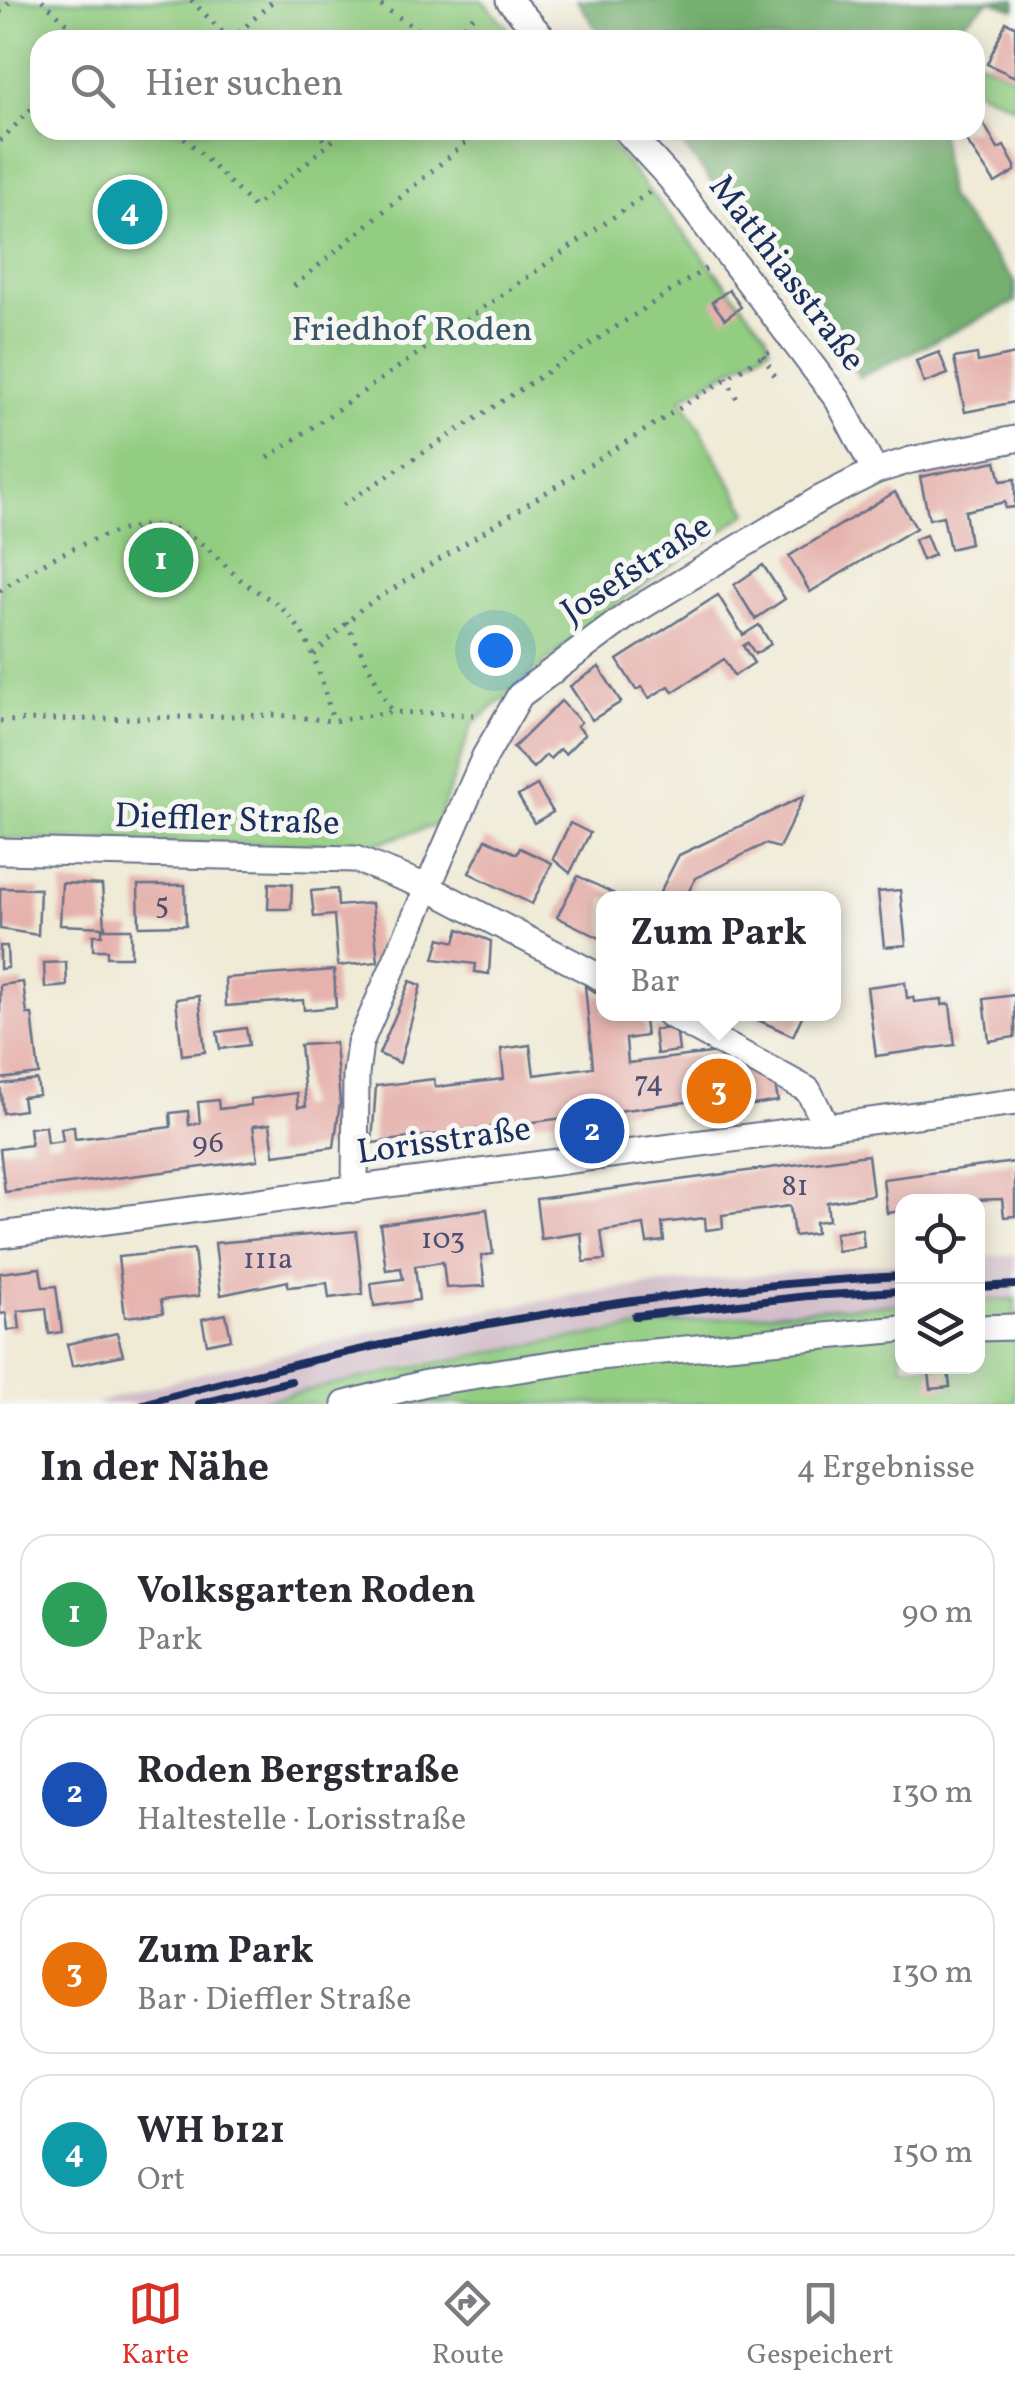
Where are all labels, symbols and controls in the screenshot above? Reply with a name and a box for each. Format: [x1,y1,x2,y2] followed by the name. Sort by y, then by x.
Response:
[30,30,985,140] search box
[65,58,120,113] icon: search
[145,59,344,112] text: Hier suchen
[696,166,876,382] street label: Matthiasstraße
[98,174,162,250] pin: 4
[291,307,533,355] park label: Friedhof Roden
[552,503,722,637] street label: Josefstraße
[128,522,194,598] pin: 1
[470,625,521,676] your location
[114,793,340,849] street label: Dieffler Straße
[155,884,169,926] house number: 5
[596,891,841,1021] popup
[630,908,807,961] text: Zum Park
[630,961,679,1005] text: Bar
[686,1054,752,1128] pin: 3
[634,1062,664,1104] house number: 74
[560,1094,624,1168] pin: 2
[354,1106,534,1178] street label: Lorisstraße
[192,1123,224,1165] house number: 96
[782,1166,808,1208] house number: 81
[895,1194,985,1374] map controls
[895,1194,985,1284] button: locate
[421,1219,465,1261] house number: 103
[243,1239,293,1281] house number: 111a
[895,1284,985,1374] button: layers
[40,1440,269,1499] text: In der Nähe
[797,1447,975,1491] text: 4 Ergebnisse
[137,1566,476,1619] text: Volksgarten Roden
[68,1592,81,1636] text: 1
[902,1592,973,1636] text: 90 m
[137,1619,202,1663] text: Park
[137,1746,459,1799] text: Roden Bergstraße
[66,1772,83,1816] text: 2
[891,1772,973,1816] text: 130 m
[137,1799,466,1843] text: Haltestelle · Lorisstraße
[137,1926,314,1979] text: Zum Park
[66,1952,83,1996] text: 3
[891,1952,973,1996] text: 130 m
[137,1979,411,2023] text: Bar · Dieffler Straße
[137,2106,285,2159] text: WH b121
[65,2132,84,2176] text: 4
[892,2132,973,2176] text: 150 m
[137,2159,185,2203] text: Ort
[121,2276,189,2375] tab: Karte
[432,2276,504,2375] tab: Route
[747,2276,894,2375] tab: Gespeichert

